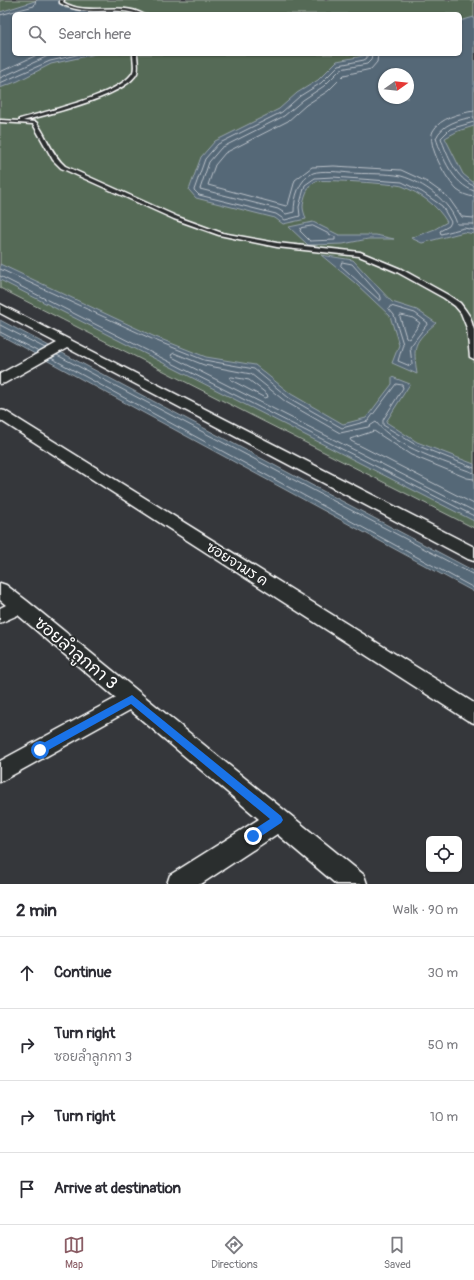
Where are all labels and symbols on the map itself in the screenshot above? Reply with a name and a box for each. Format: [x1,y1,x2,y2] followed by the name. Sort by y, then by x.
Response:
[378,68,414,104] north arrow
[203,538,271,590] street label: ซอยจามร ค
[29,612,122,695] street label: ซอยลำลูกกา 3
[31,741,49,759] route start
[244,827,262,845] route end

